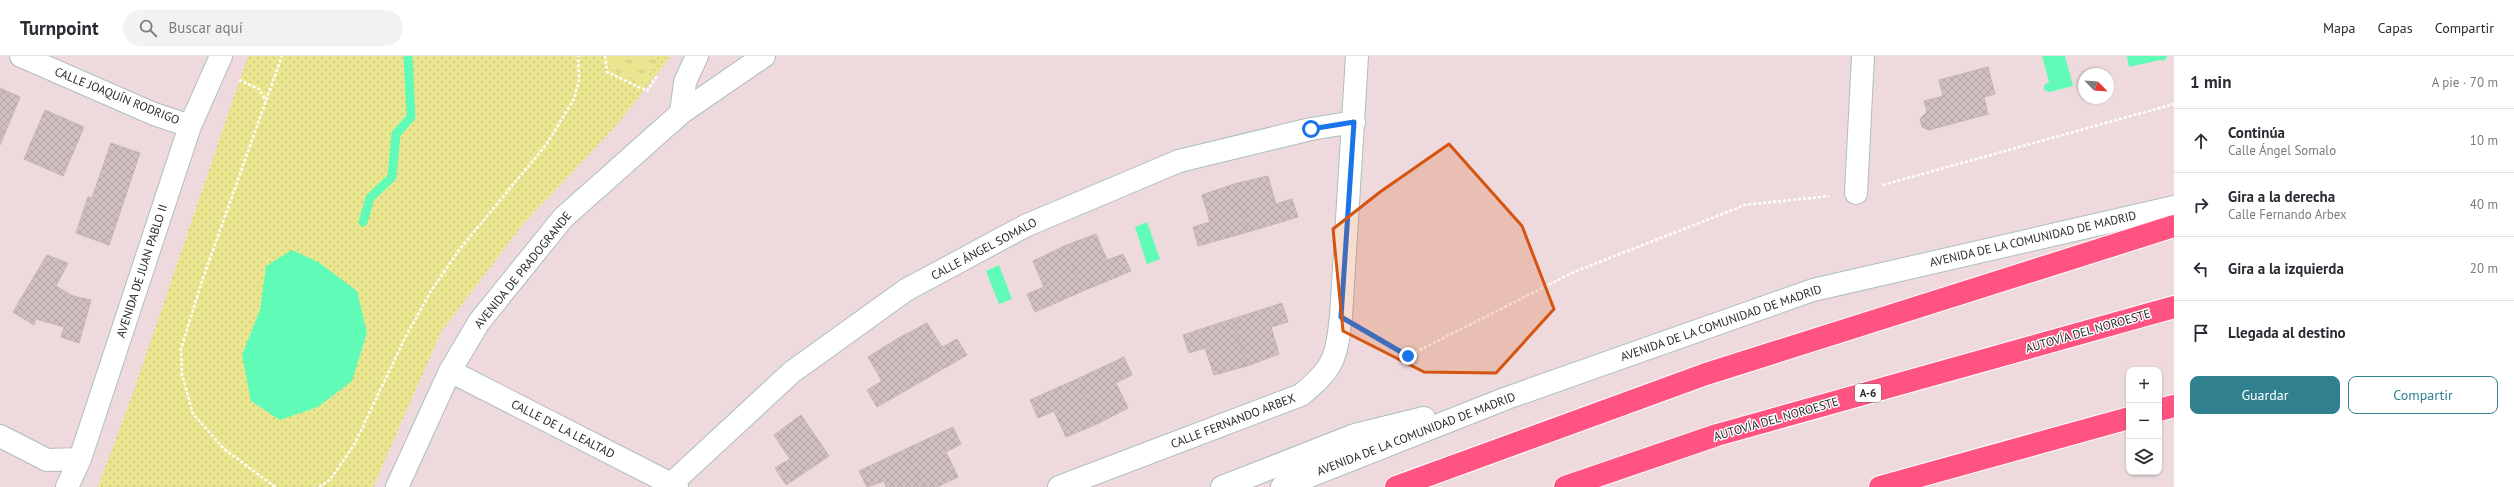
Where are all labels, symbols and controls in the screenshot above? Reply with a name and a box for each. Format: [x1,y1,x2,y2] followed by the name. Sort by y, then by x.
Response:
[123,10,403,46] search box
[20,16,99,40] text: Turnpoint
[137,17,159,39] icon: search
[169,18,243,37] text: Buscar aquí
[2323,19,2356,37] text: Mapa
[2378,19,2413,37] text: Capas
[2435,19,2494,37] text: Compartir
[53,64,182,127] street label: CALLE JOAQUÍN RODRIGO
[2078,68,2114,104] north arrow
[2190,71,2231,93] text: 1 min
[2432,74,2498,91] text: A pie · 70 m
[1302,120,1320,138] route start
[2228,123,2285,142] text: Continúa
[2190,130,2212,152] icon: ahead
[2470,132,2498,149] text: 10 m
[2228,142,2336,159] text: Calle Ángel Somalo
[2228,187,2335,206] text: Gira a la derecha
[2190,194,2212,216] icon: right
[2470,196,2498,213] text: 40 m
[113,202,170,339] street label: AVENIDA DE JUAN PABLO II
[2228,206,2347,223] text: Calle Fernando Arbex
[1928,207,2138,270] street label: AVENIDA DE LA COMUNIDAD DE MADRID
[471,208,574,331] street label: AVENIDA DE PRADOGRANDE
[928,214,1039,283] street label: CALLE ÁNGEL SOMALO
[2190,258,2212,280] icon: left
[2228,259,2344,278] text: Gira a la izquierda
[2470,260,2498,277] text: 20 m
[1618,281,1823,364] street label: AVENIDA DE LA COMUNIDAD DE MADRID
[2024,306,2152,356] street label: AUTOVÍA DEL NOROESTE
[2190,322,2212,344] icon: arrive
[2228,323,2346,342] text: Llegada al destino
[1399,347,1417,365] route end
[2126,367,2162,475] map controls
[2126,367,2162,403] button: +
[2190,376,2340,414] button: Guardar
[2348,376,2498,414] button: Compartir
[1855,384,1881,402] road number: A-6
[1314,389,1517,478] street label: AVENIDA DE LA COMUNIDAD DE MADRID
[1168,390,1298,451] street label: CALLE FERNANDO ARBEX
[1712,394,1840,444] street label: AUTOVÍA DEL NOROESTE
[509,396,618,461] street label: CALLE DE LA LEALTAD
[2126,403,2162,439] button: −
[2126,439,2162,475] button: layers

